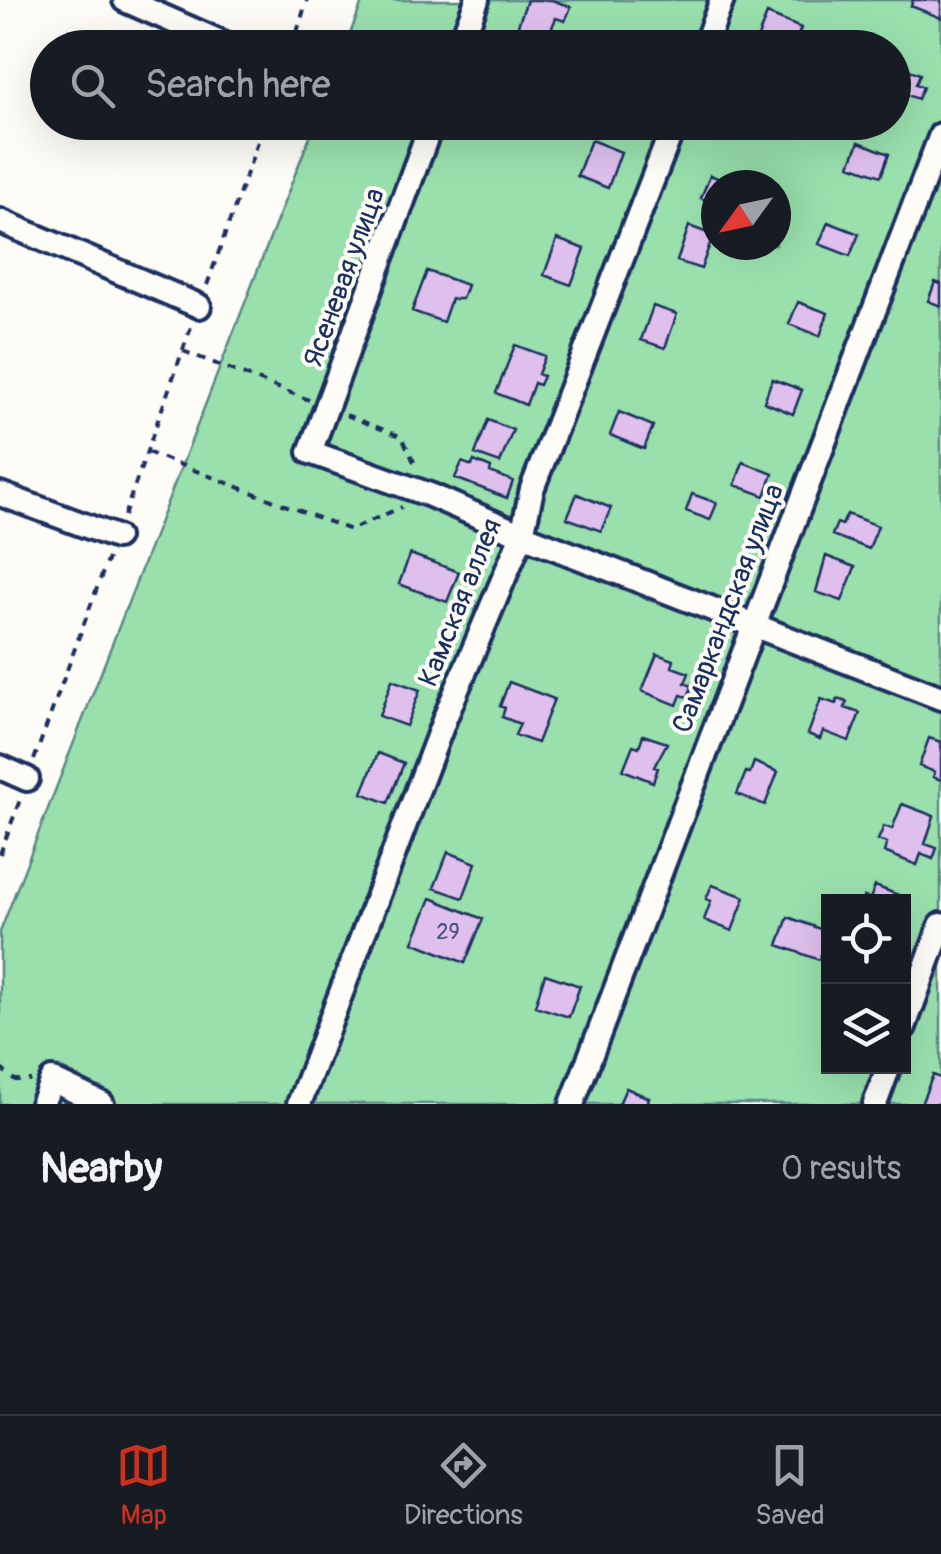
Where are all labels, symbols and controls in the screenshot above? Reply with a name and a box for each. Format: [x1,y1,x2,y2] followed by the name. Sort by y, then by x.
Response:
[30,30,911,140] search box
[65,58,120,113] icon: search
[145,61,331,109] text: Search here
[701,170,791,260] north arrow
[296,183,393,372] street label: Ясеневая улица
[665,479,792,738] street label: Самаркандская улица
[411,514,510,692] street label: Камская аллея
[821,894,911,1074] map controls
[821,894,911,984] button: locate
[436,918,460,946] house number: 29
[821,984,911,1074] button: layers
[40,1143,162,1195] text: Nearby
[781,1149,901,1189] text: 0 results
[116,1438,171,1533] tab: Map
[404,1438,523,1533] tab: Directions
[755,1438,825,1533] tab: Saved

